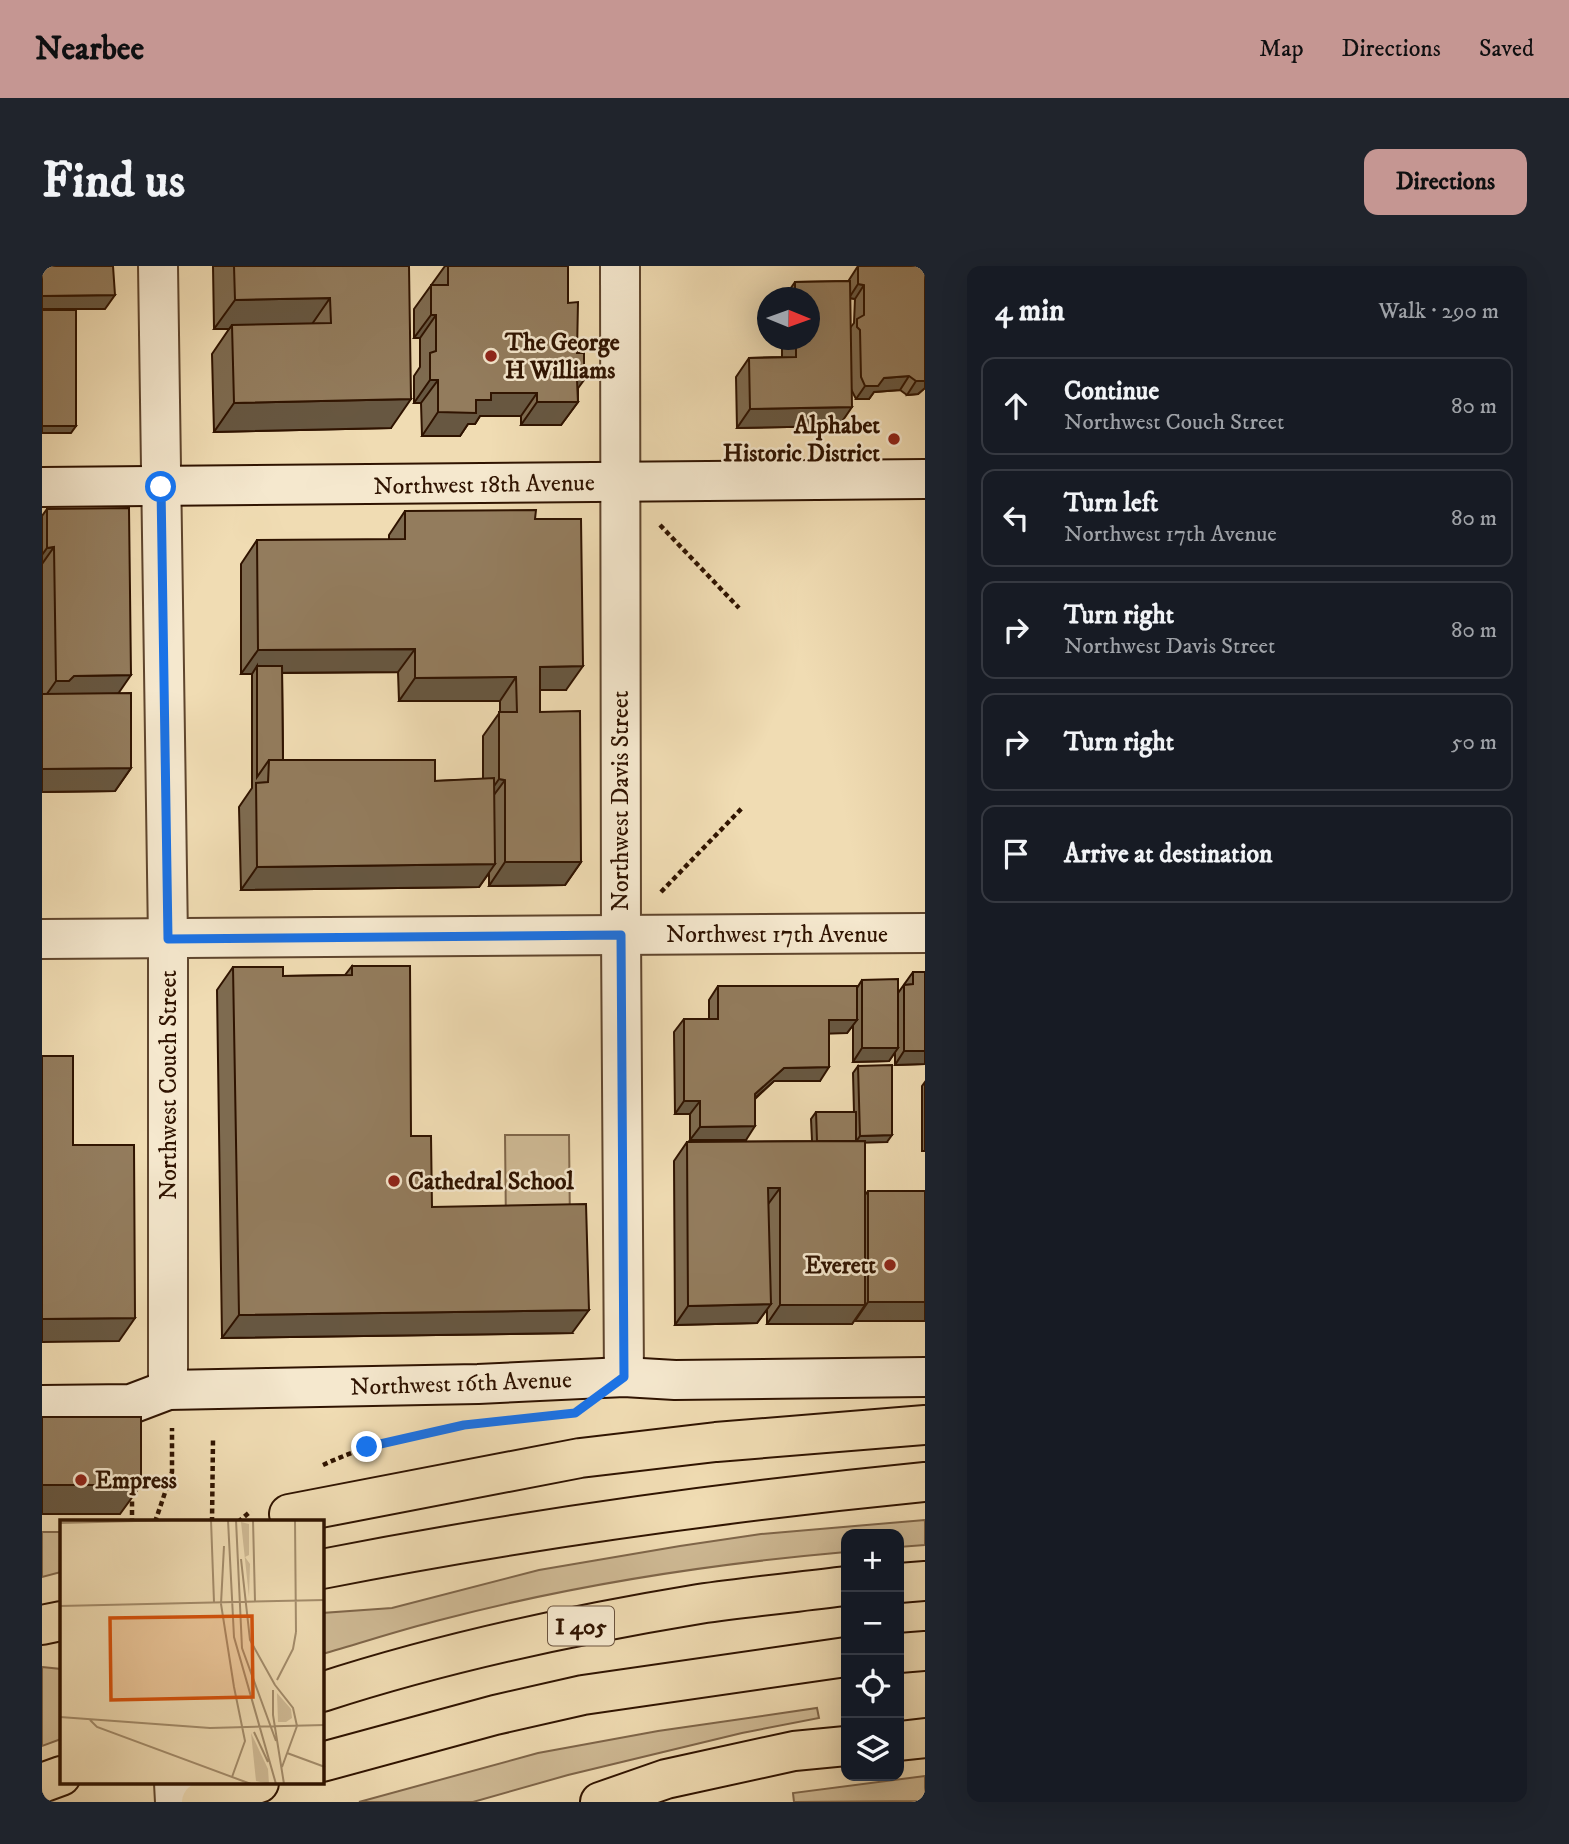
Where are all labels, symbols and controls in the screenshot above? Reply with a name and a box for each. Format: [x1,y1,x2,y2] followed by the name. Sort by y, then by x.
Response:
[35,29,144,70] text: Nearbee
[1259,34,1304,64] text: Map
[1342,34,1441,64] text: Directions
[1479,34,1534,64] text: Saved
[1364,149,1527,215] button: Directions
[42,151,185,213] text: Find us
[757,287,820,350] north arrow
[995,293,1065,330] text: 4 min
[1378,297,1499,326] text: Walk · 290 m
[504,328,620,386] place label: The George H Williams
[483,348,499,364] marker: The George H Williams
[1064,375,1159,408] text: Continue
[997,387,1035,425] icon: ahead
[1451,392,1497,421] text: 80 m
[1064,408,1284,437] text: Northwest Couch Street
[723,411,880,469] place label: Alphabet Historic District
[886,431,902,447] marker: Alphabet Historic District
[373,468,595,502] street label: Northwest 18th Avenue
[145,471,176,502] route start
[1064,487,1158,520] text: Turn left
[997,499,1035,537] icon: left
[1451,504,1497,533] text: 80 m
[1064,520,1277,549] text: Northwest 17th Avenue
[1064,599,1174,632] text: Turn right
[997,611,1035,649] icon: right
[1451,616,1497,645] text: 80 m
[1064,632,1275,661] text: Northwest Davis Street
[606,690,636,911] street label: Northwest Davis Street
[997,723,1035,761] icon: right
[1064,726,1174,759] text: Turn right
[1451,728,1497,757] text: 50 m
[997,835,1035,873] icon: arrive
[1064,838,1273,871] text: Arrive at destination
[666,920,888,950] street label: Northwest 17th Avenue
[154,970,184,1200] street label: Northwest Couch Street
[408,1167,574,1197] place label: Cathedral School
[386,1173,402,1189] marker: Cathedral School
[805,1251,876,1281] place label: Everett
[882,1257,898,1273] marker: Everett
[350,1365,572,1403] street label: Northwest 16th Avenue
[351,1431,382,1462] route end
[95,1466,177,1496] place label: Empress
[73,1472,89,1488] marker: Empress
[60,1520,324,1784] inset map
[841,1529,904,1781] map controls
[841,1529,904,1592] button: +
[841,1592,904,1655] button: −
[548,1606,614,1646] road number: I 405
[841,1655,904,1718] button: locate
[841,1718,904,1781] button: layers

